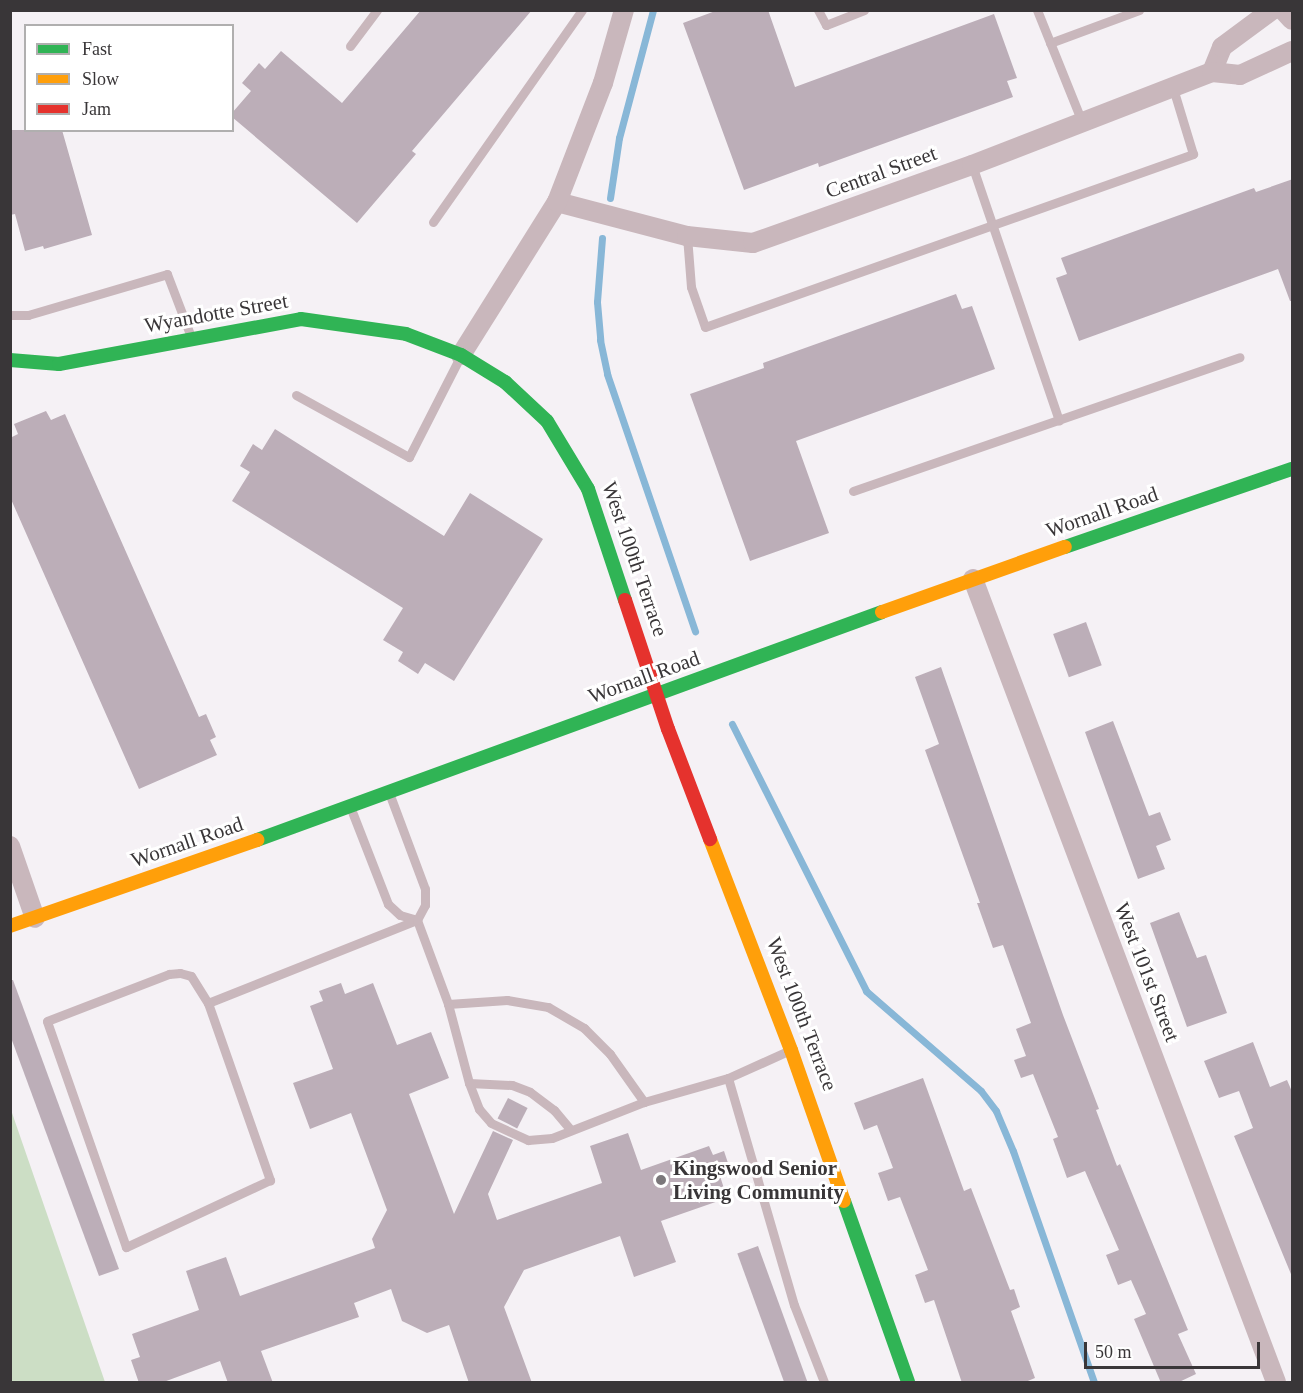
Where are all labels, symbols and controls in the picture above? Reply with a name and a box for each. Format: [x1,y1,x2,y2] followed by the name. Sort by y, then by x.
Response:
[24,24,234,132] legend
[82,39,112,59] text: Fast
[82,69,119,89] text: Slow
[82,99,111,119] text: Jam
[822,140,940,204] street label: Central Street
[142,288,290,338] street label: Wyandotte Street
[597,478,673,640] street label: West 100th Terrace
[1043,481,1161,543] street label: Wornall Road
[585,645,703,709] street label: Wornall Road
[128,811,246,873] street label: Wornall Road
[1109,899,1185,1045] street label: West 101st Street
[761,934,843,1094] street label: West 100th Terrace
[673,1155,844,1205] place label: Kingswood Senior Living Community
[654,1173,668,1187] marker: Kingswood Senior Living Community
[1087,1330,1262,1368] scale bar
[1095,1342,1132,1362] text: 50 m

